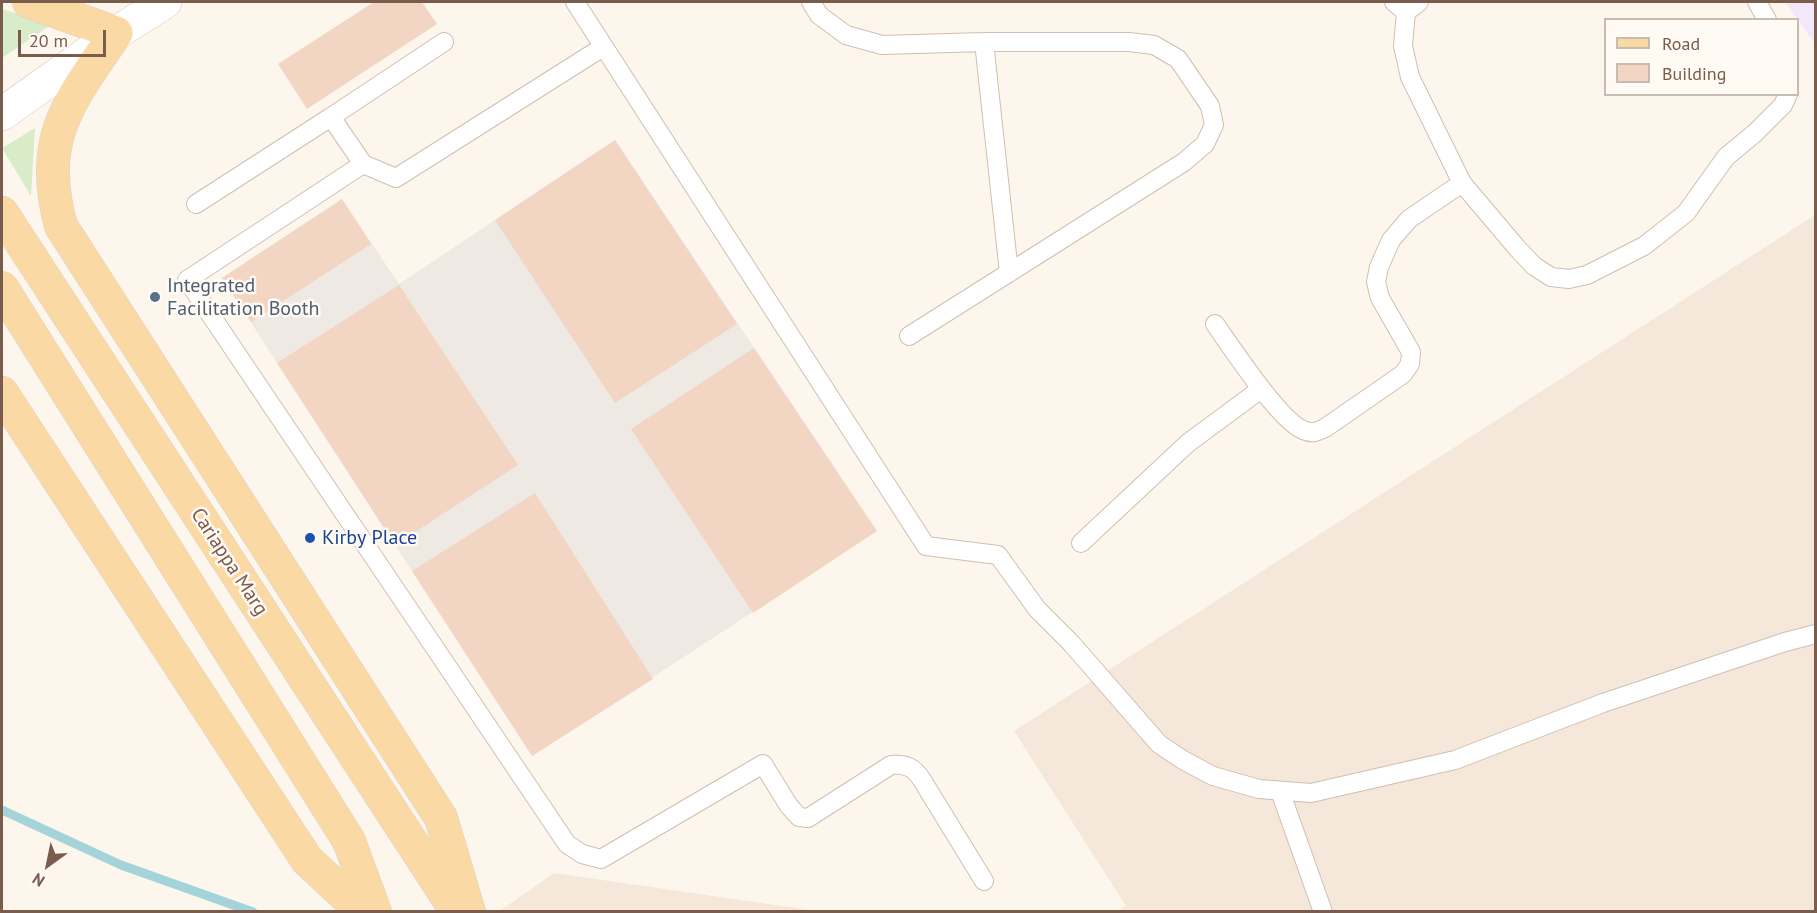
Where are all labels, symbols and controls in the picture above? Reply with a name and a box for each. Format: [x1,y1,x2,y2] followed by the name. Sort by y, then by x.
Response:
[21,18,110,56] scale bar
[1604,18,1799,96] legend
[29,29,68,52] text: 20 m
[1662,32,1700,55] text: Road
[1662,62,1726,85] text: Building
[167,274,320,321] place label: Integrated Facilitation Booth
[148,290,162,304] marker: Integrated Facilitation Booth
[185,504,273,620] street label: Cariappa Marg
[322,526,417,550] place label: Kirby Place
[303,531,317,545] marker: Kirby Place
[18,835,78,895] north arrow
[28,869,48,891] text: N

